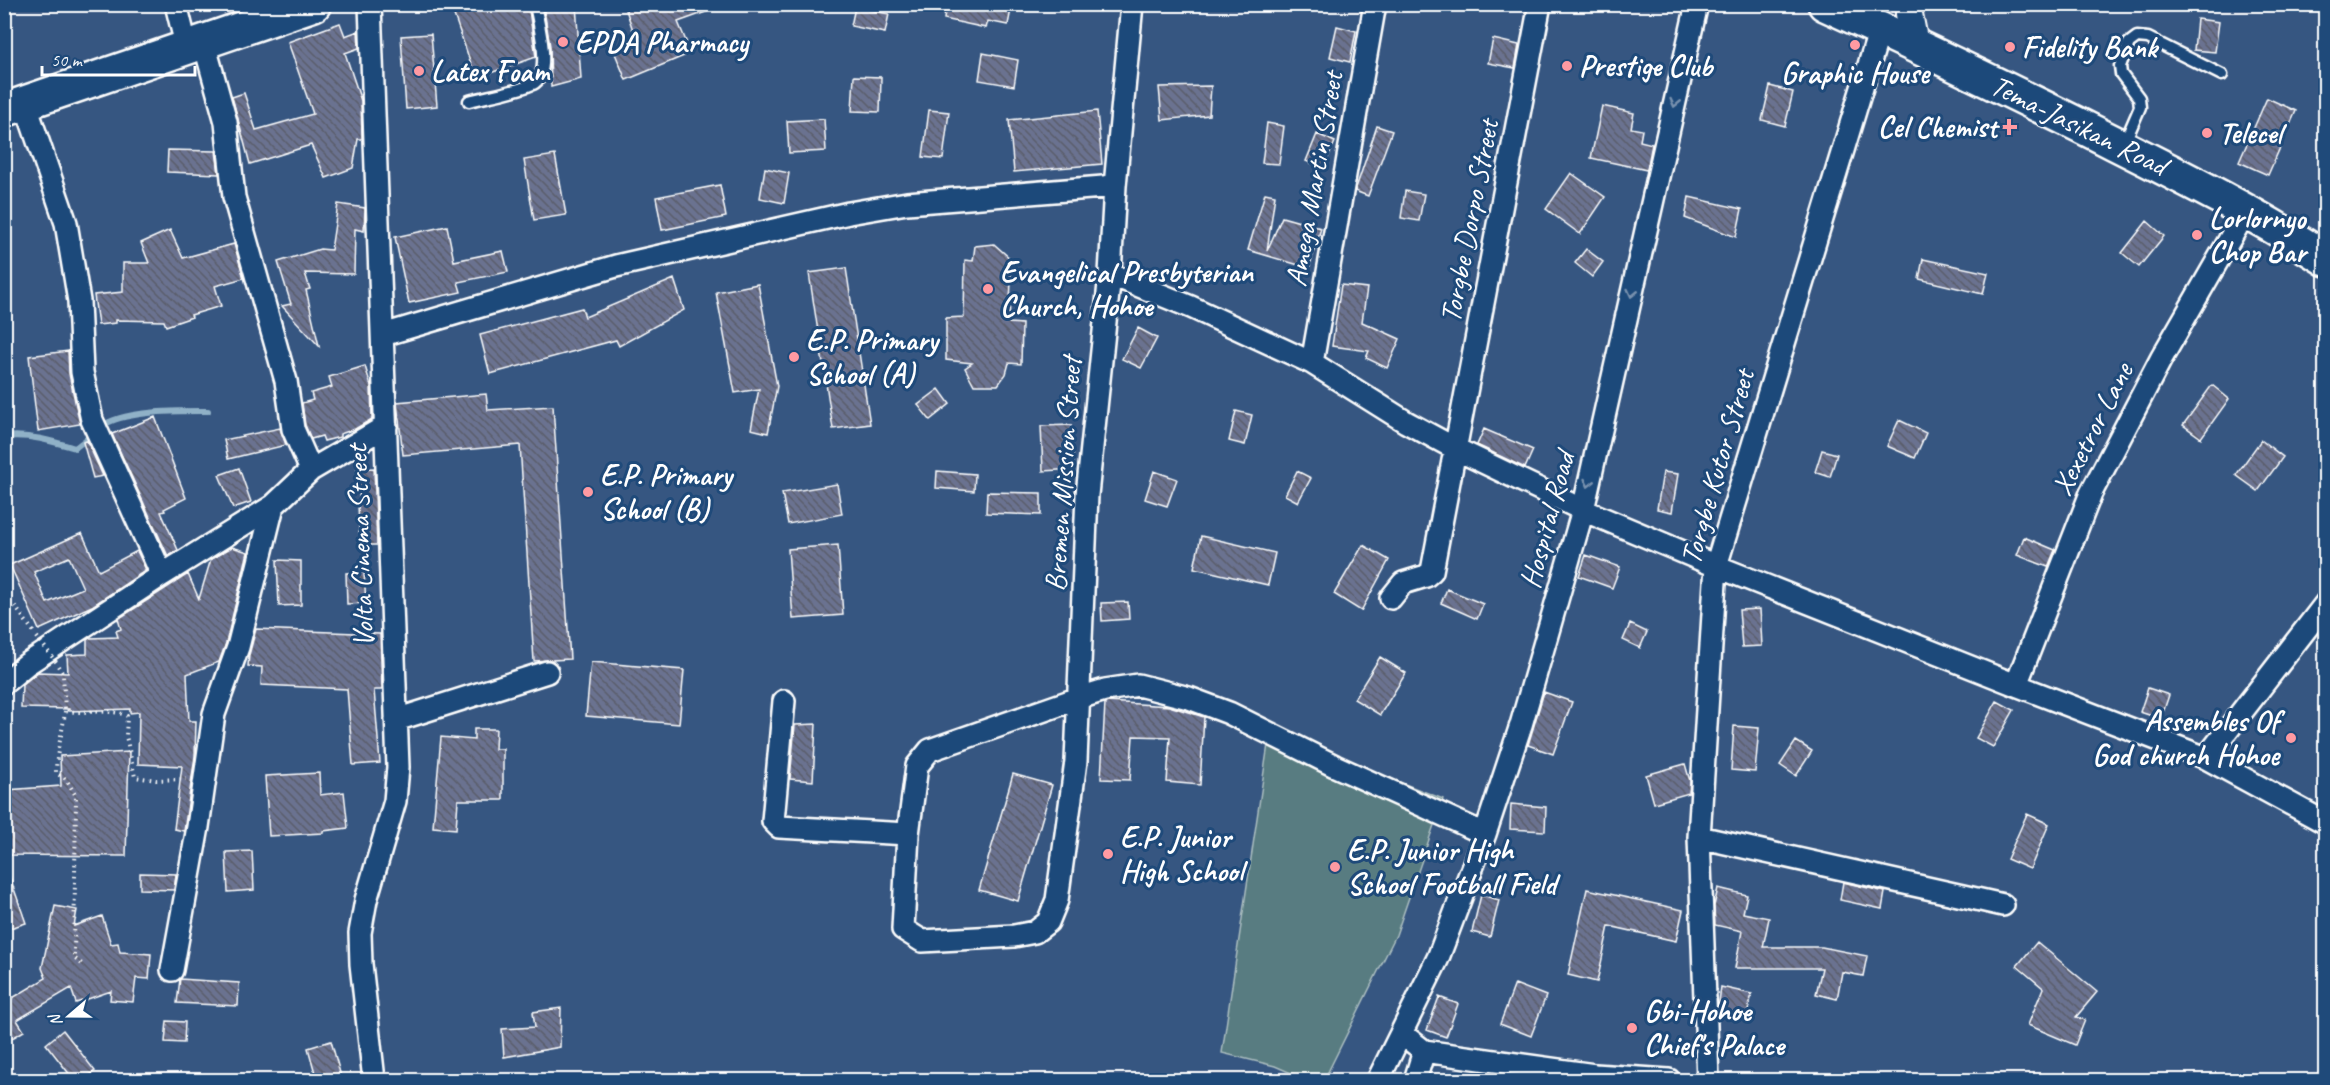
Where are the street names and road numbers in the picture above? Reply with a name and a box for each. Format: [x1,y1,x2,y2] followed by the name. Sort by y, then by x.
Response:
[1276,66,1352,289] street label: Amega Martin Street
[1985,66,2177,186] street label: Tema-Jasikan Road
[1431,113,1508,326] street label: Torgbe Dorpo Street
[1036,351,1090,593] street label: Bremen Mission Street
[2042,354,2143,502] street label: Xexetror Lane
[1671,362,1764,569] street label: Torgbe Kutor Street
[337,441,383,648] street label: Volta Cinema Street
[1511,444,1584,592] street label: Hospital Road

